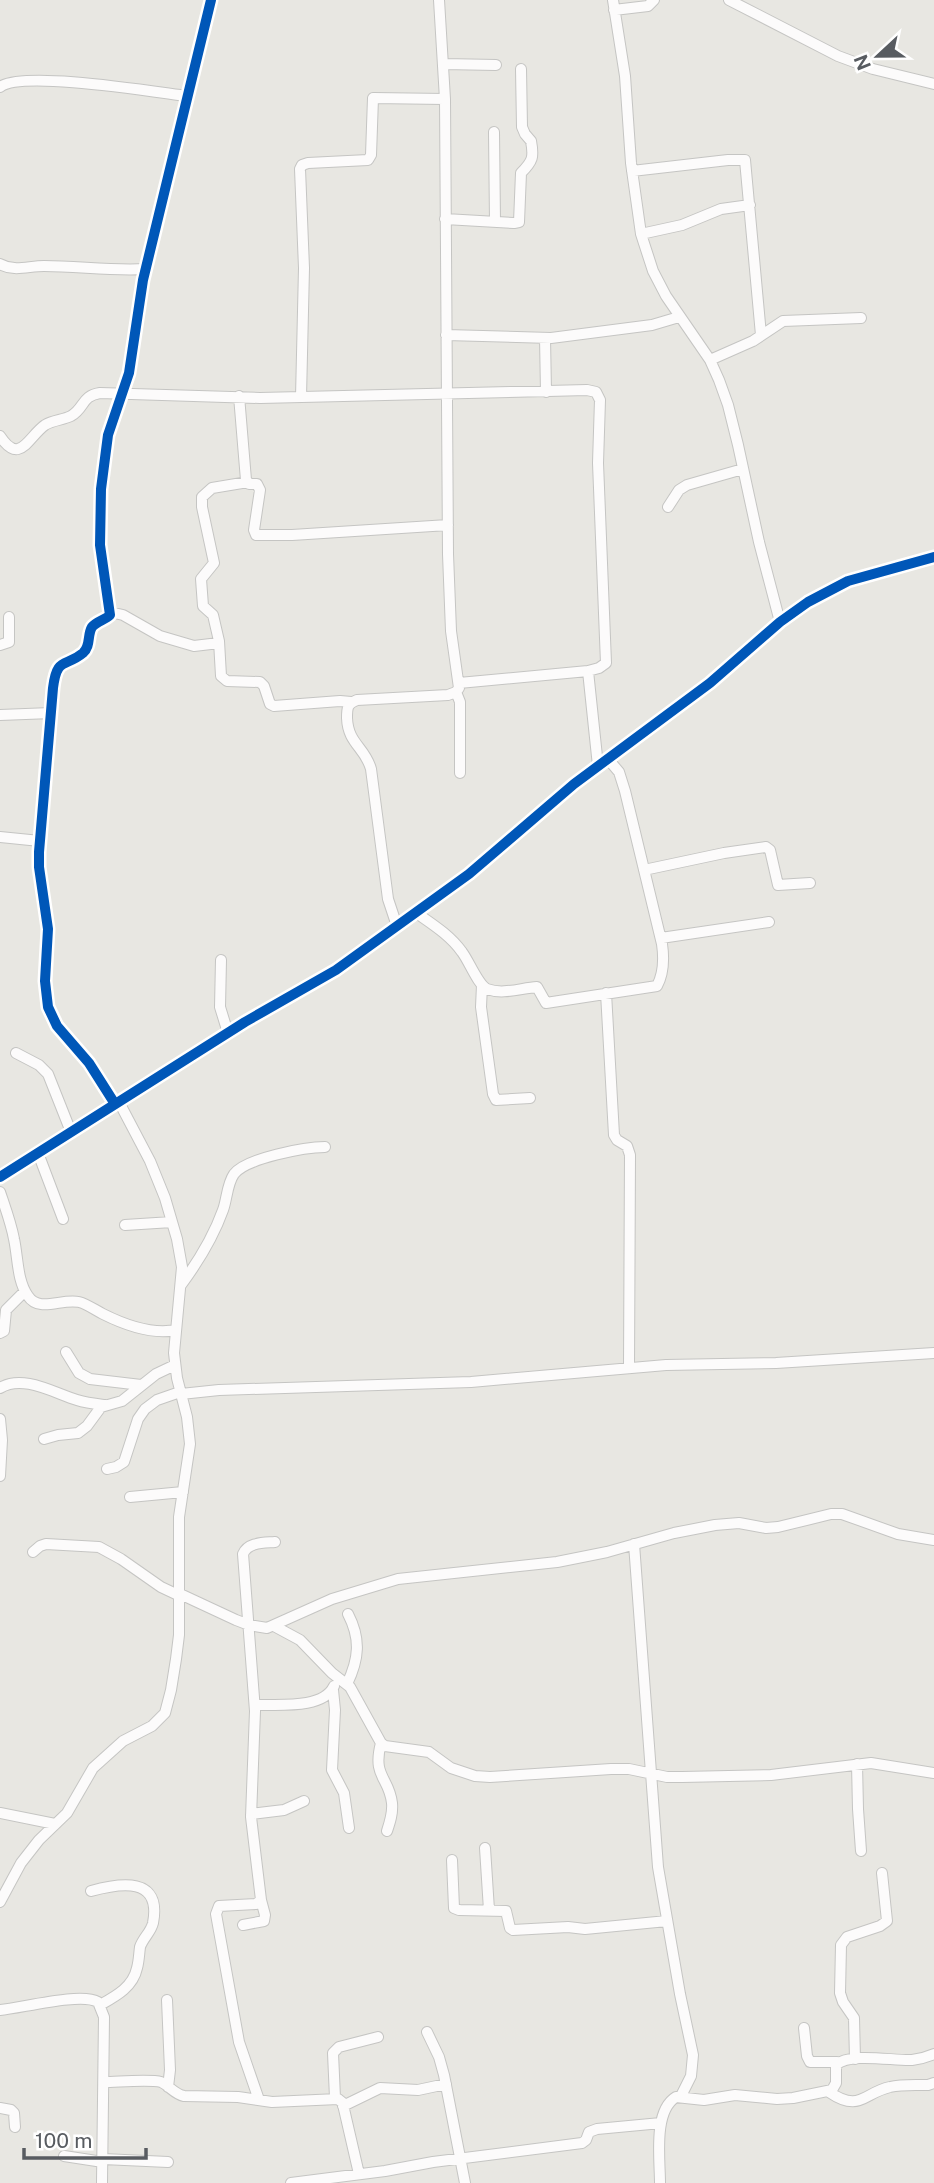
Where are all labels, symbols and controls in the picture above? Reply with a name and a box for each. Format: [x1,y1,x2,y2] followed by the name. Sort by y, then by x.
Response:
[843,21,913,91] north arrow
[849,51,875,73] text: N
[24,2116,147,2160] scale bar
[35,2128,92,2153] text: 100 m

